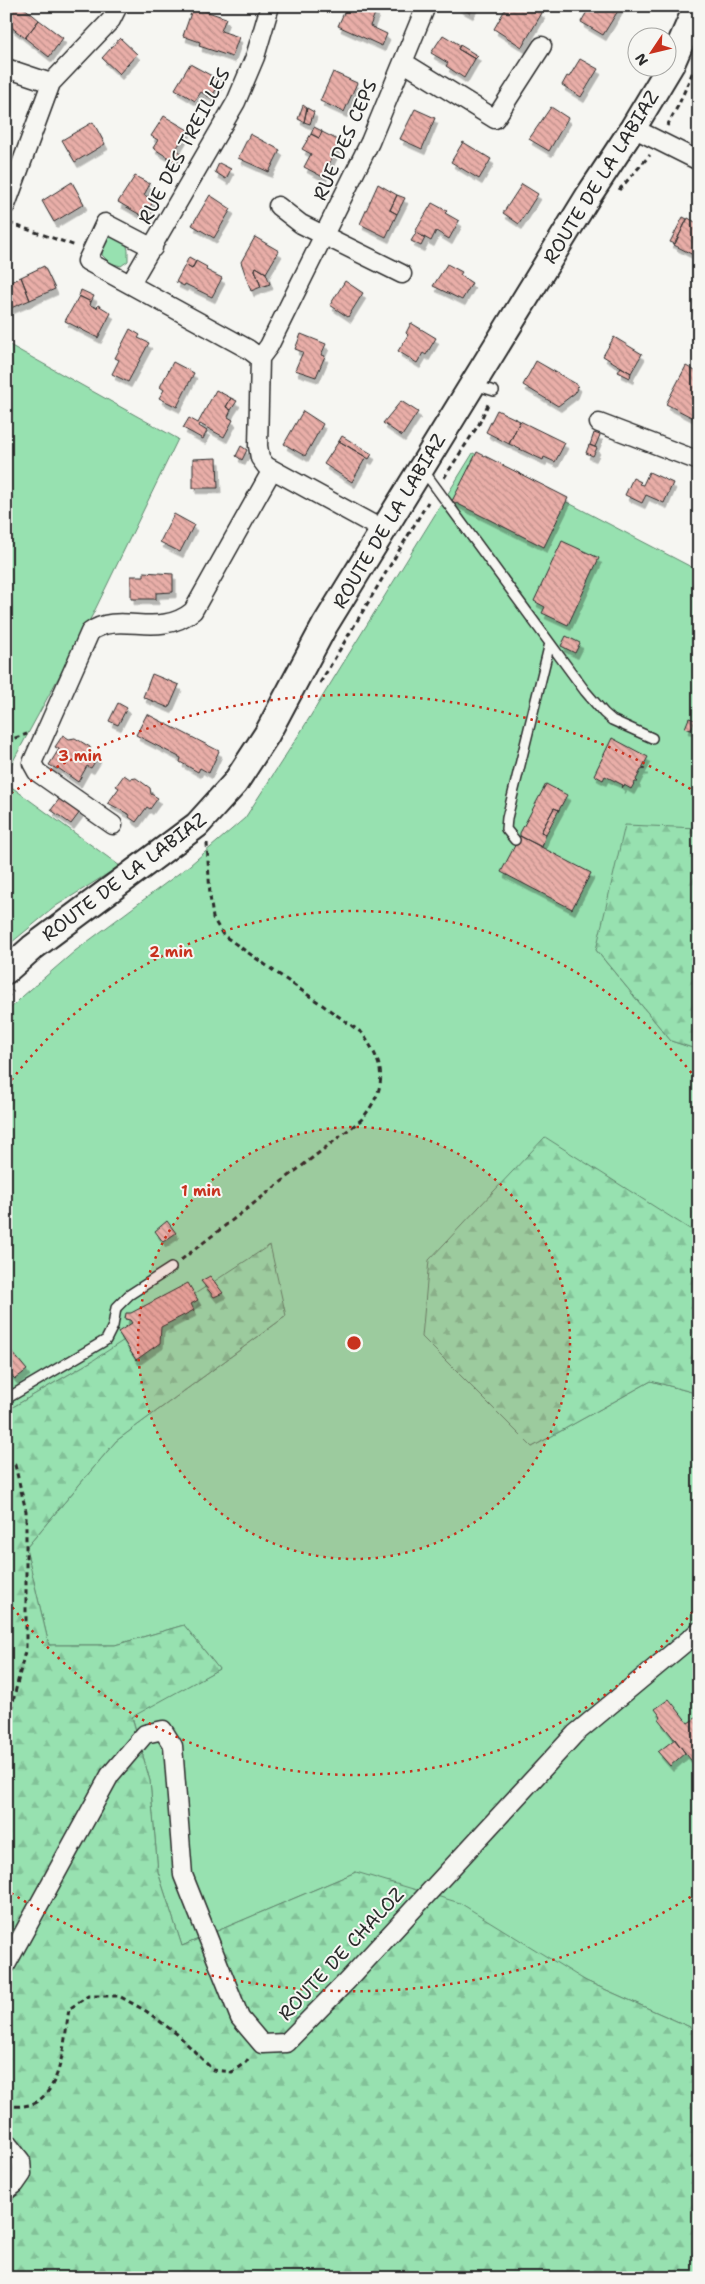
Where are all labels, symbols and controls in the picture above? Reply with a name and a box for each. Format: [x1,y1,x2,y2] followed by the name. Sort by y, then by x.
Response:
[628,28,678,78] north arrow
[631,50,652,69] text: N
[132,63,236,229] street label: RUE DES TREILLES
[307,76,383,204] street label: RUE DES CEPS
[537,86,665,268] street label: ROUTE DE LA LABIAZ
[327,429,451,613] street label: ROUTE DE LA LABIAZ
[58,746,102,766] text: 3 min
[37,807,211,947] street label: ROUTE DE LA LABIAZ
[149,942,193,962] text: 2 min
[181,1181,221,1201] text: 1 min
[345,1334,363,1352] centre of rings
[273,1882,409,2026] street label: ROUTE DE CHALOZ

